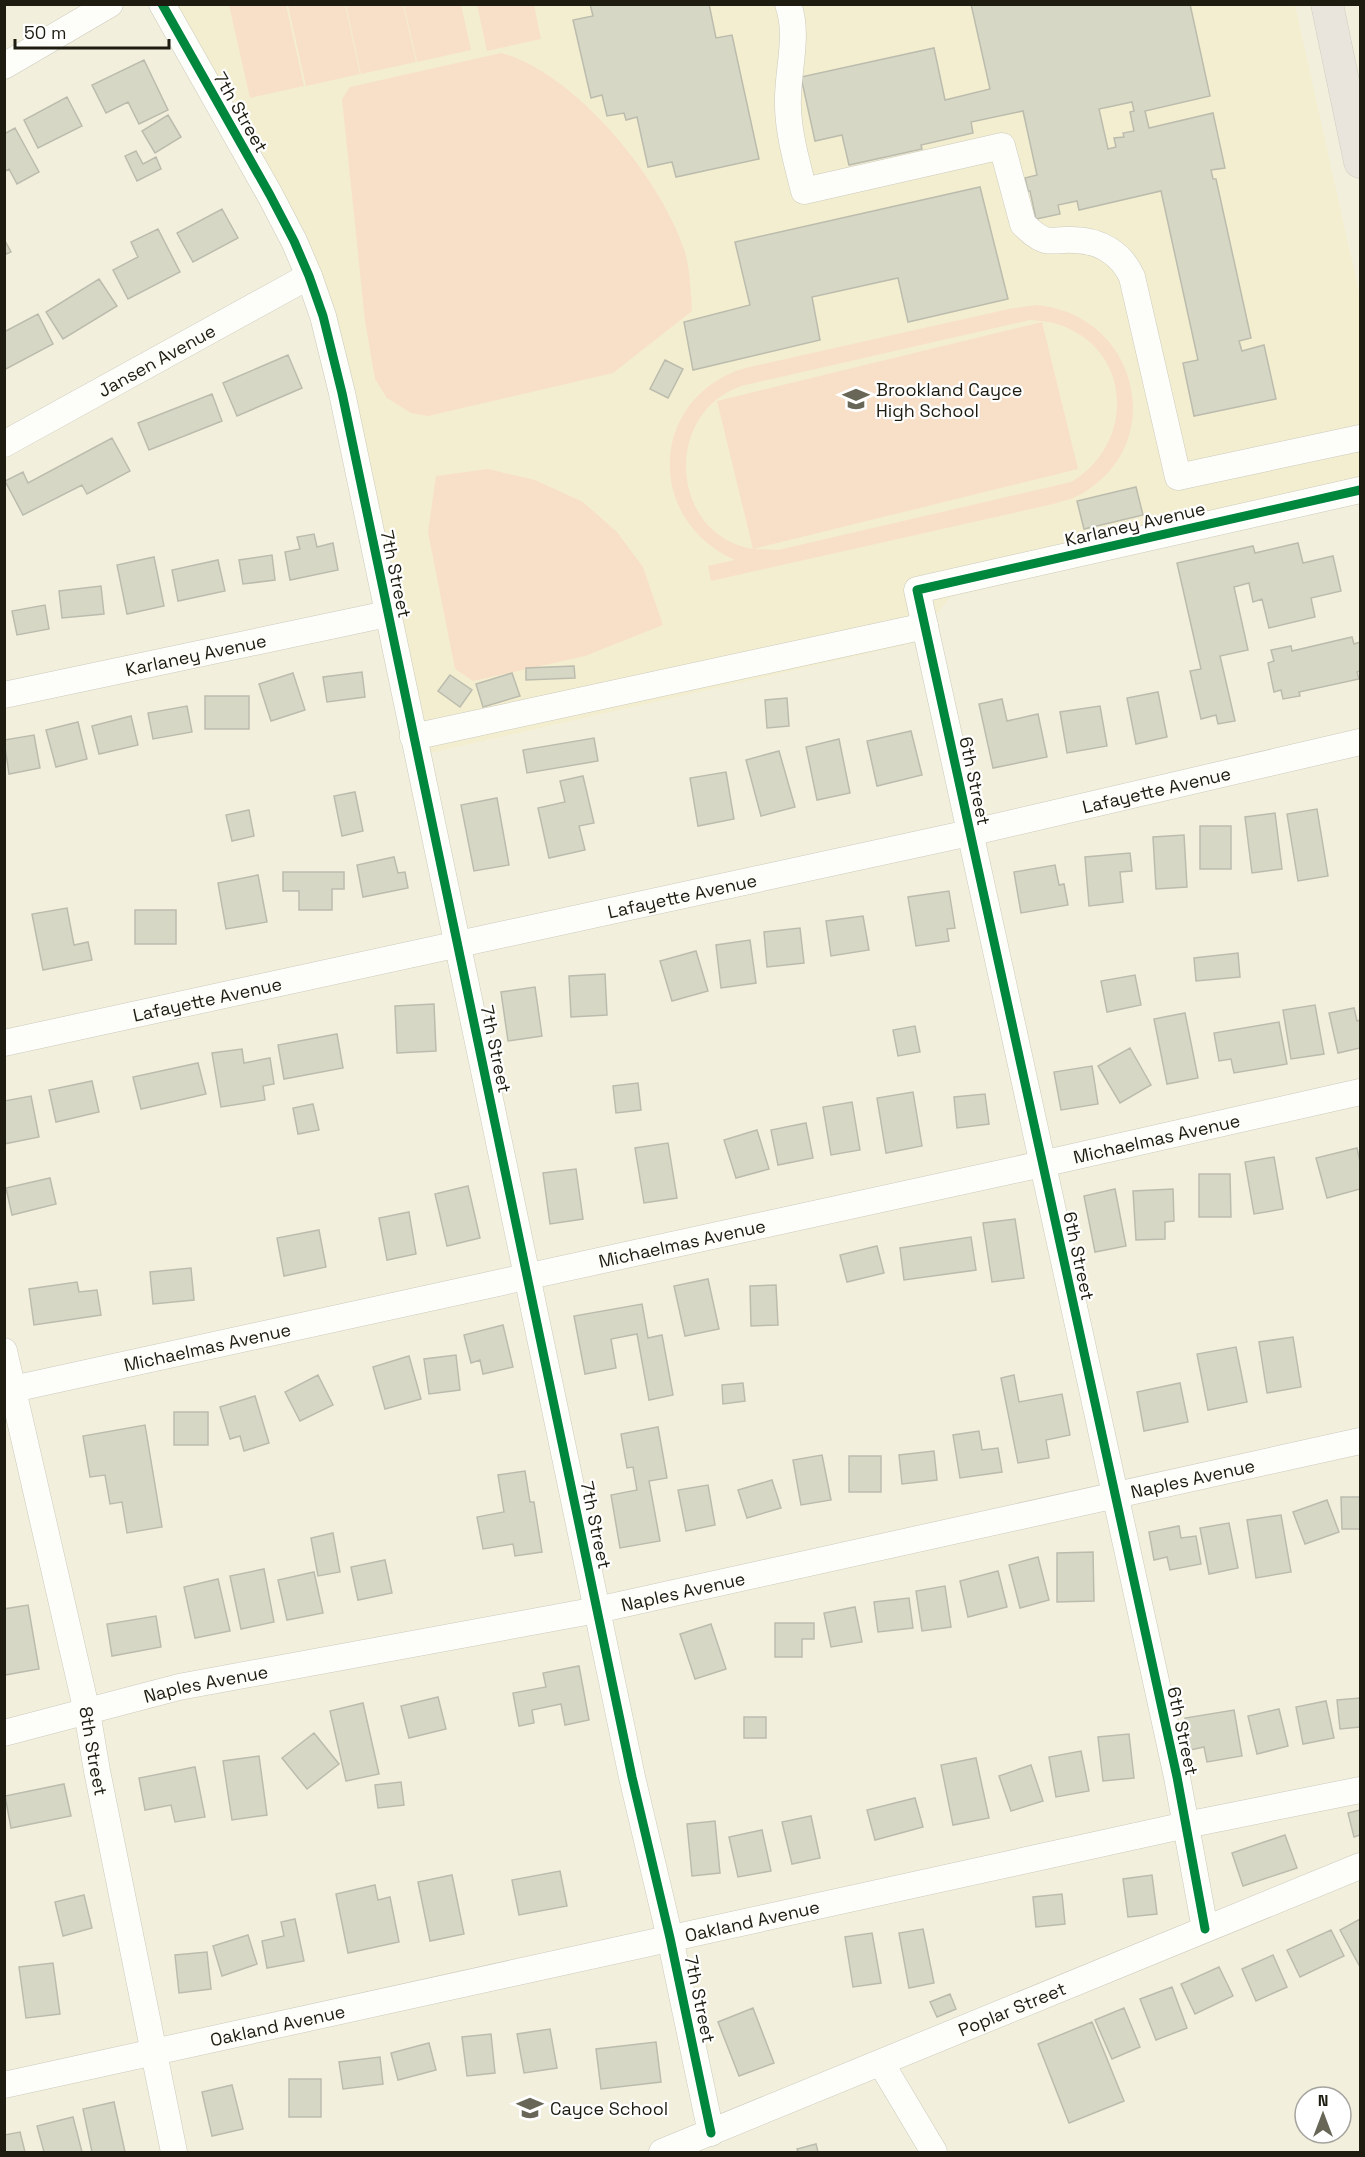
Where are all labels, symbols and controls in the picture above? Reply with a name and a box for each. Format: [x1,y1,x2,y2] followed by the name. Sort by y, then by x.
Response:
[15,12,170,50] scale bar
[24,21,66,44] text: 50 m
[209,68,273,156] street label: 7th Street
[94,318,219,402] street label: Jansen Avenue
[876,378,1022,422] place label: Brookland Cayce High School
[841,384,871,414] school or university icon: Brookland Cayce High School
[1062,497,1208,551] street label: Karlaney Avenue
[375,528,417,620] street label: 7th Street
[123,628,268,681] street label: Karlaney Avenue
[954,735,996,827] street label: 6th Street
[1080,761,1233,818] street label: Lafayette Avenue
[605,868,759,923] street label: Lafayette Avenue
[131,971,284,1026] street label: Lafayette Avenue
[475,1003,517,1095] street label: 7th Street
[1071,1108,1242,1168] street label: Michaelmas Avenue
[1058,1210,1100,1302] street label: 6th Street
[596,1213,768,1272] street label: Michaelmas Avenue
[122,1317,293,1376] street label: Michaelmas Avenue
[1128,1453,1257,1503] street label: Naples Avenue
[575,1479,617,1571] street label: 7th Street
[619,1566,747,1616] street label: Naples Avenue
[141,1659,270,1707] street label: Naples Avenue
[1162,1685,1204,1777] street label: 6th Street
[75,1705,113,1798] street label: 8th Street
[682,1894,822,1946] street label: Oakland Avenue
[679,1953,721,2045] street label: 7th Street
[954,1976,1069,2041] street label: Poplar Street
[208,1999,347,2051] street label: Oakland Avenue
[1293,2085,1353,2145] north arrow
[1318,2090,1328,2111] text: N
[515,2093,545,2123] school or university icon: Cayce School
[550,2097,668,2120] place label: Cayce School

